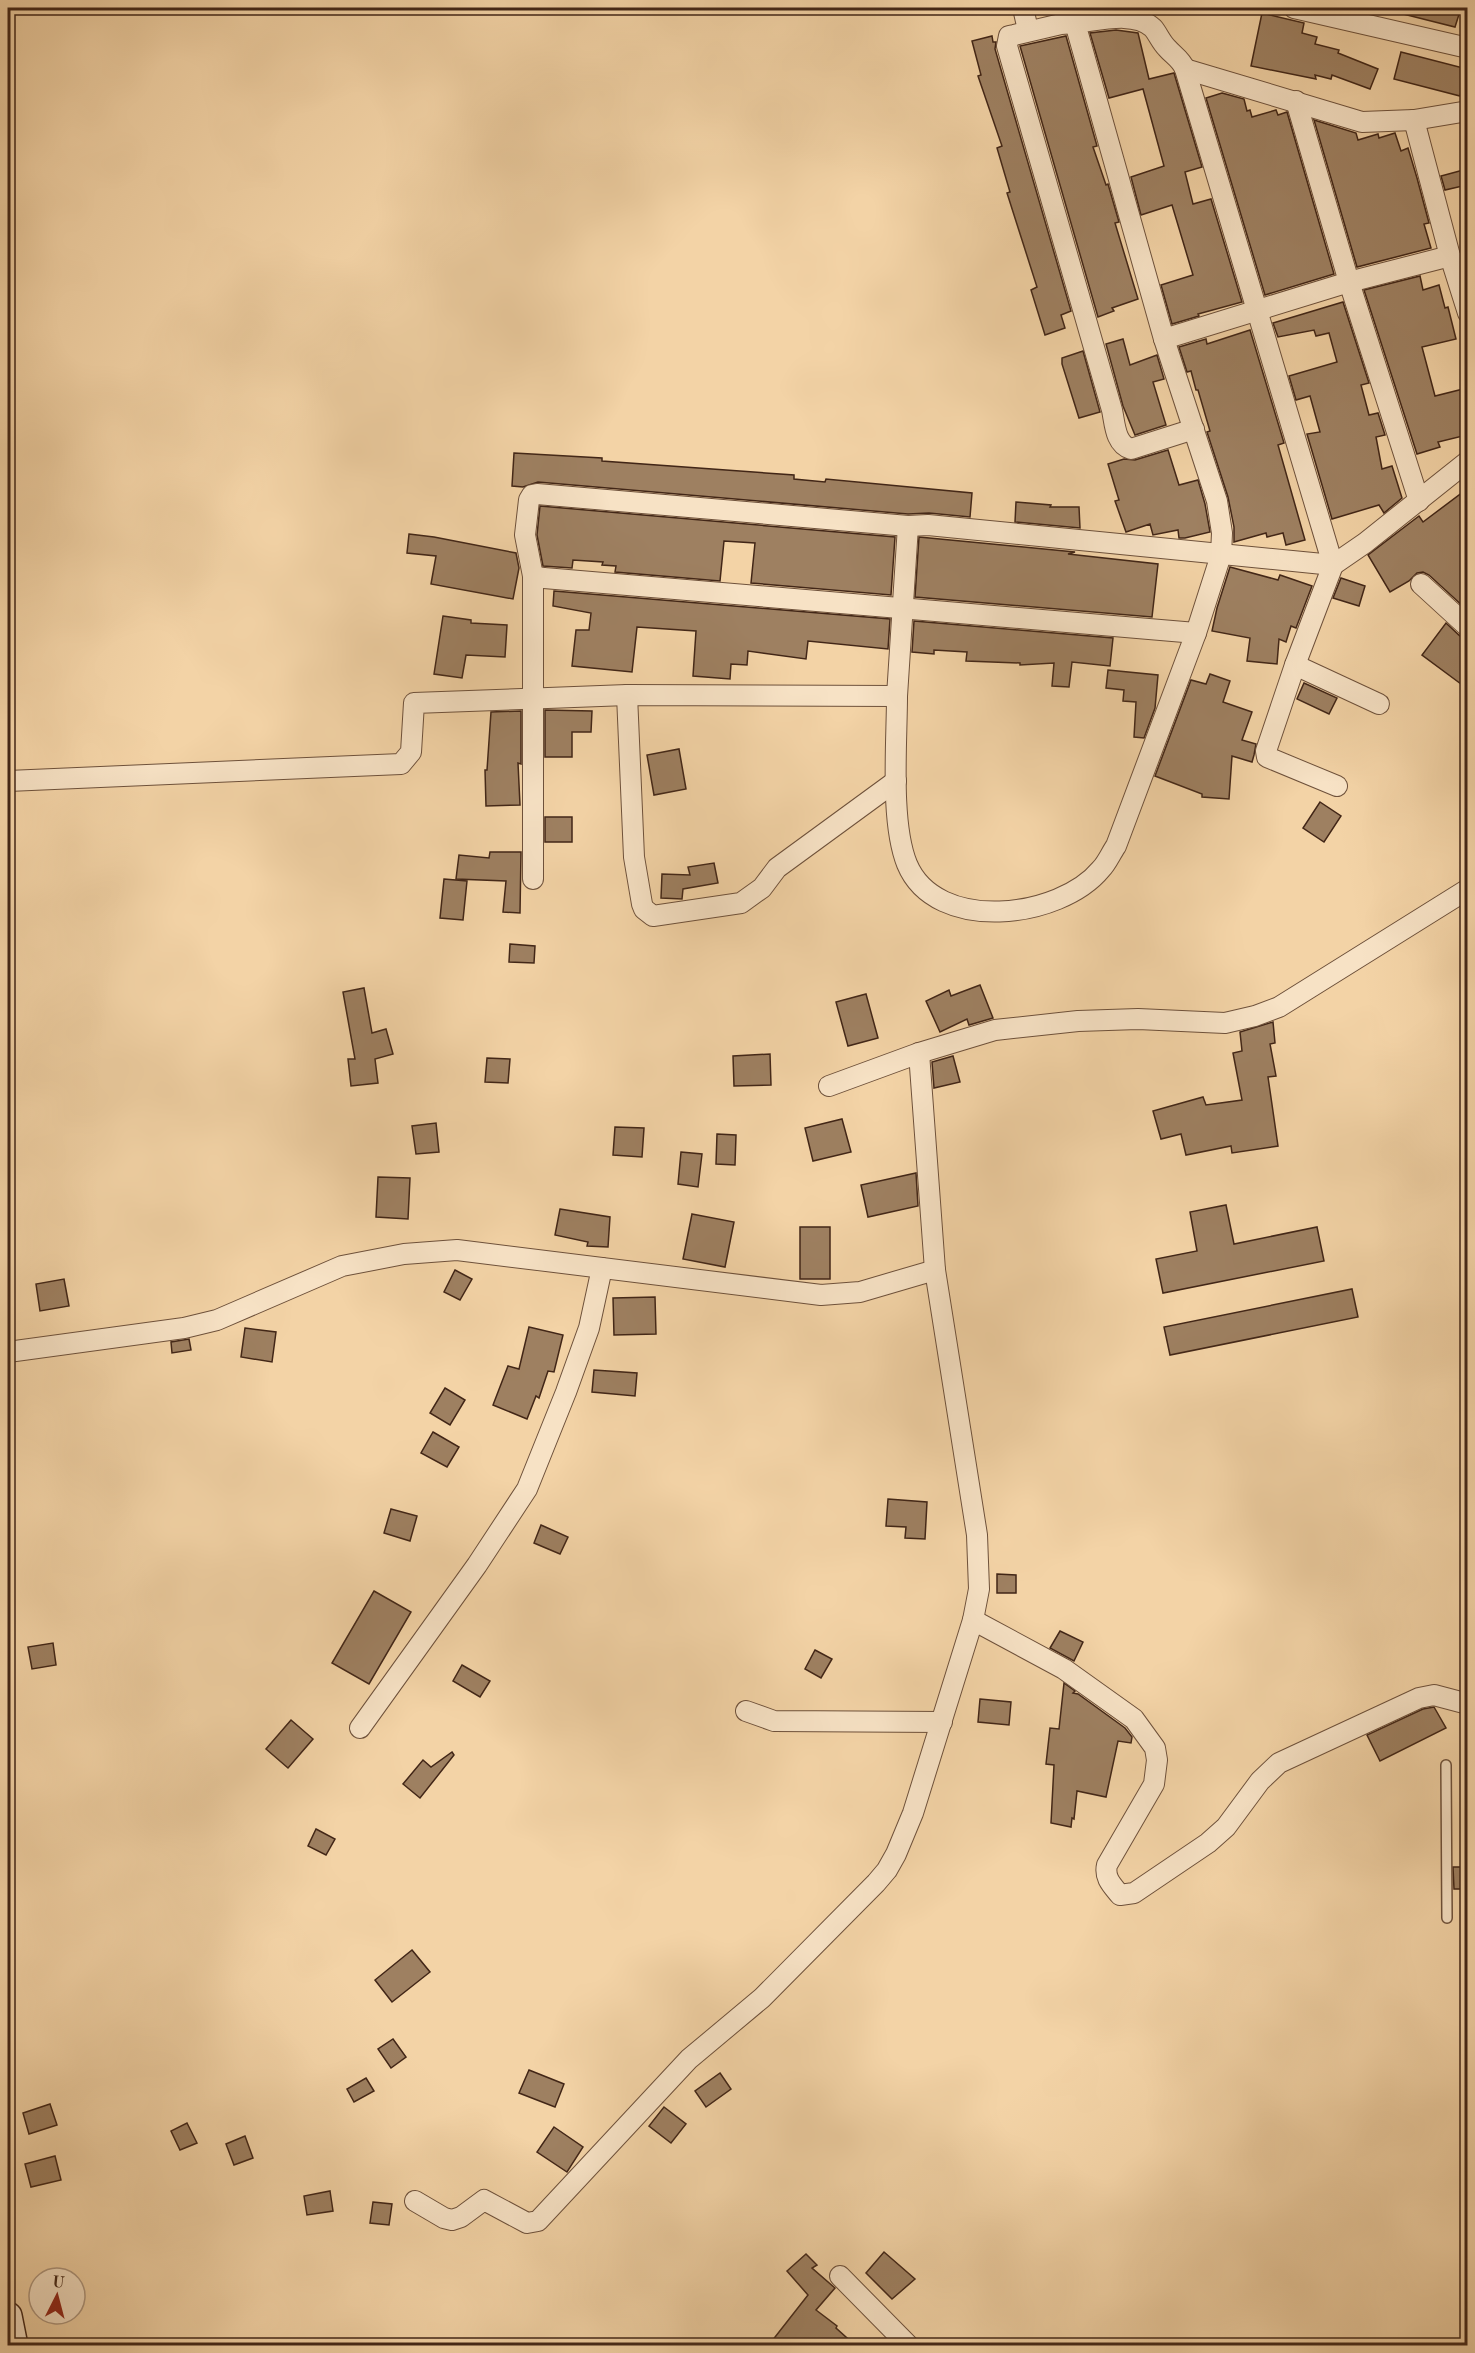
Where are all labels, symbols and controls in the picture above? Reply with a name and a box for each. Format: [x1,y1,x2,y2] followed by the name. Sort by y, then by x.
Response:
[27,2266,87,2326] north arrow
[51,2274,66,2292] text: U

